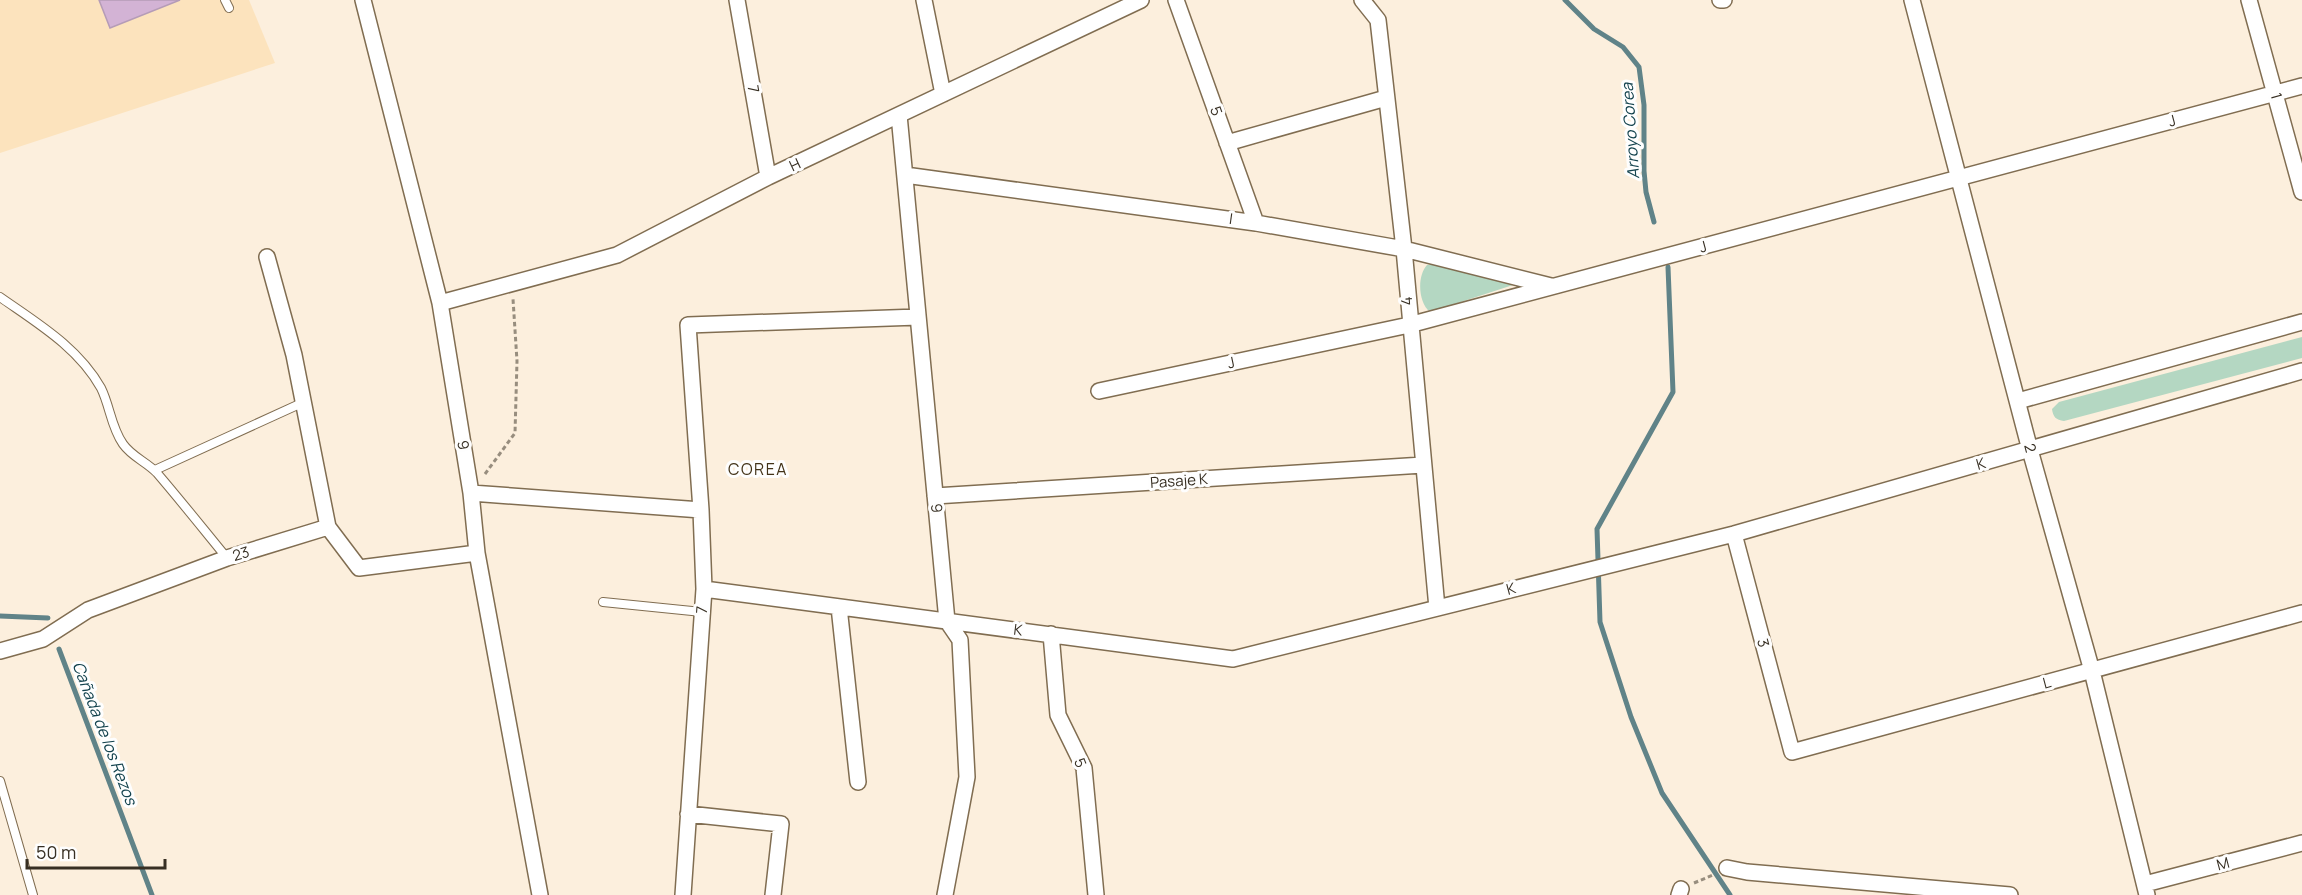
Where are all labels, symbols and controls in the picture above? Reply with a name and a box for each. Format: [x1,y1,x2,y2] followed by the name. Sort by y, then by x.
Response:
[1616,81,1644,180] water label: Arroyo Corea
[742,83,764,94] street label: 7
[2266,90,2287,101] street label: 1
[1205,103,1228,118] street label: 5
[2166,109,2178,132] street label: J
[786,153,804,176] street label: H
[1228,208,1234,229] street label: I
[1697,235,1709,258] street label: J
[1396,296,1417,306] street label: 4
[1225,352,1236,374] street label: J
[452,439,475,451] street label: 9
[2019,441,2042,455] street label: 2
[1974,452,1988,475] street label: K
[728,458,788,480] district label: COREA
[1149,468,1209,493] street label: Pasaje K
[926,502,947,514] street label: 6
[230,541,252,566] street label: 23
[1504,577,1518,600] street label: K
[691,605,712,614] street label: 7
[1012,619,1024,640] street label: K
[1752,636,1775,650] street label: 3
[67,658,143,809] water label: Cañada de los Rezos
[2040,671,2054,694] street label: L
[1069,755,1092,771] street label: 5
[27,832,165,870] scale bar
[36,840,76,864] text: 50 m
[2214,852,2232,875] street label: M

